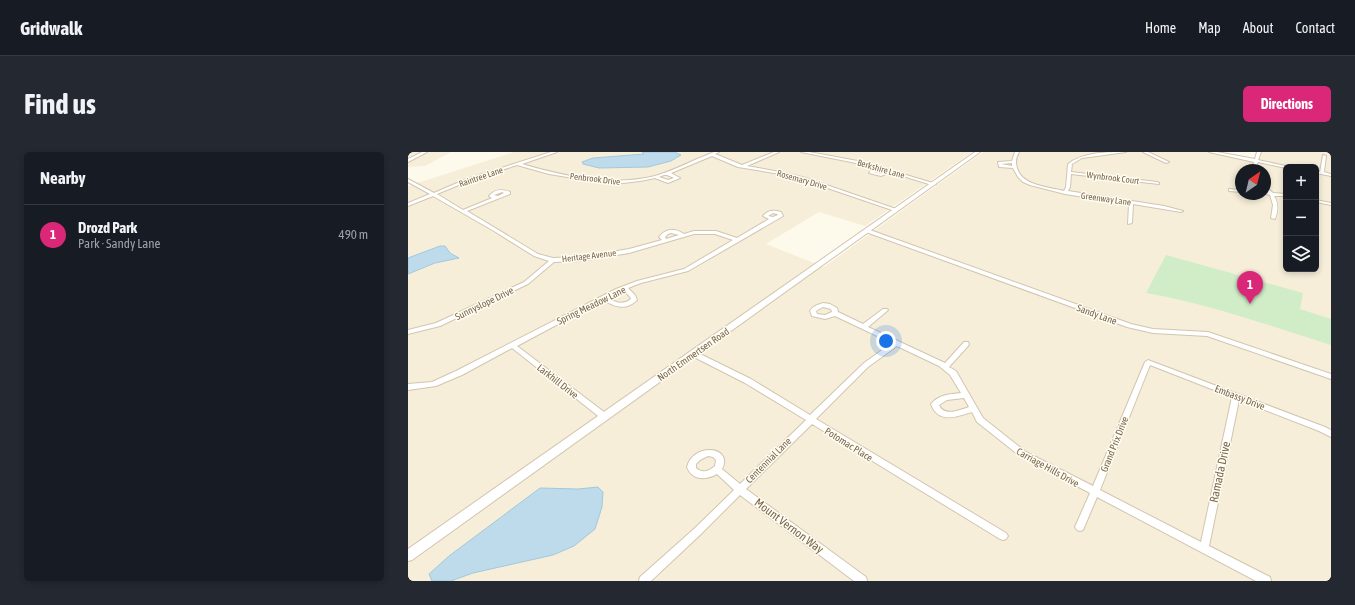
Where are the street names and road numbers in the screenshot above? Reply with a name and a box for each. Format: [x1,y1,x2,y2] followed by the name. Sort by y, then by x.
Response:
[856,157,906,181] street label: Berkshire Lane
[458,165,504,189] street label: Raintree Lane
[776,168,828,192] street label: Rosemary Drive
[1086,170,1140,186] street label: Wynbrook Court
[569,171,621,187] street label: Penbrook Drive
[1080,191,1132,207] street label: Greenway Lane
[561,248,617,264] street label: Heritage Avenue
[453,284,516,322] street label: Sunnyslope Drive
[555,284,628,327] street label: Spring Meadow Lane
[1075,302,1119,327] street label: Sandy Lane
[655,325,731,383] street label: North Emmertsen Road
[535,362,581,401] street label: Larkhill Drive
[1213,383,1267,412] street label: Embassy Drive
[1098,415,1131,473] street label: Grand Prix Drive
[823,425,875,464] street label: Potomac Place
[743,435,794,485] street label: Centennial Lane
[1207,440,1233,504] street label: Ramada Drive
[1015,446,1081,489] street label: Carriage Hills Drive
[752,496,826,557] street label: Mount Vernon Way

